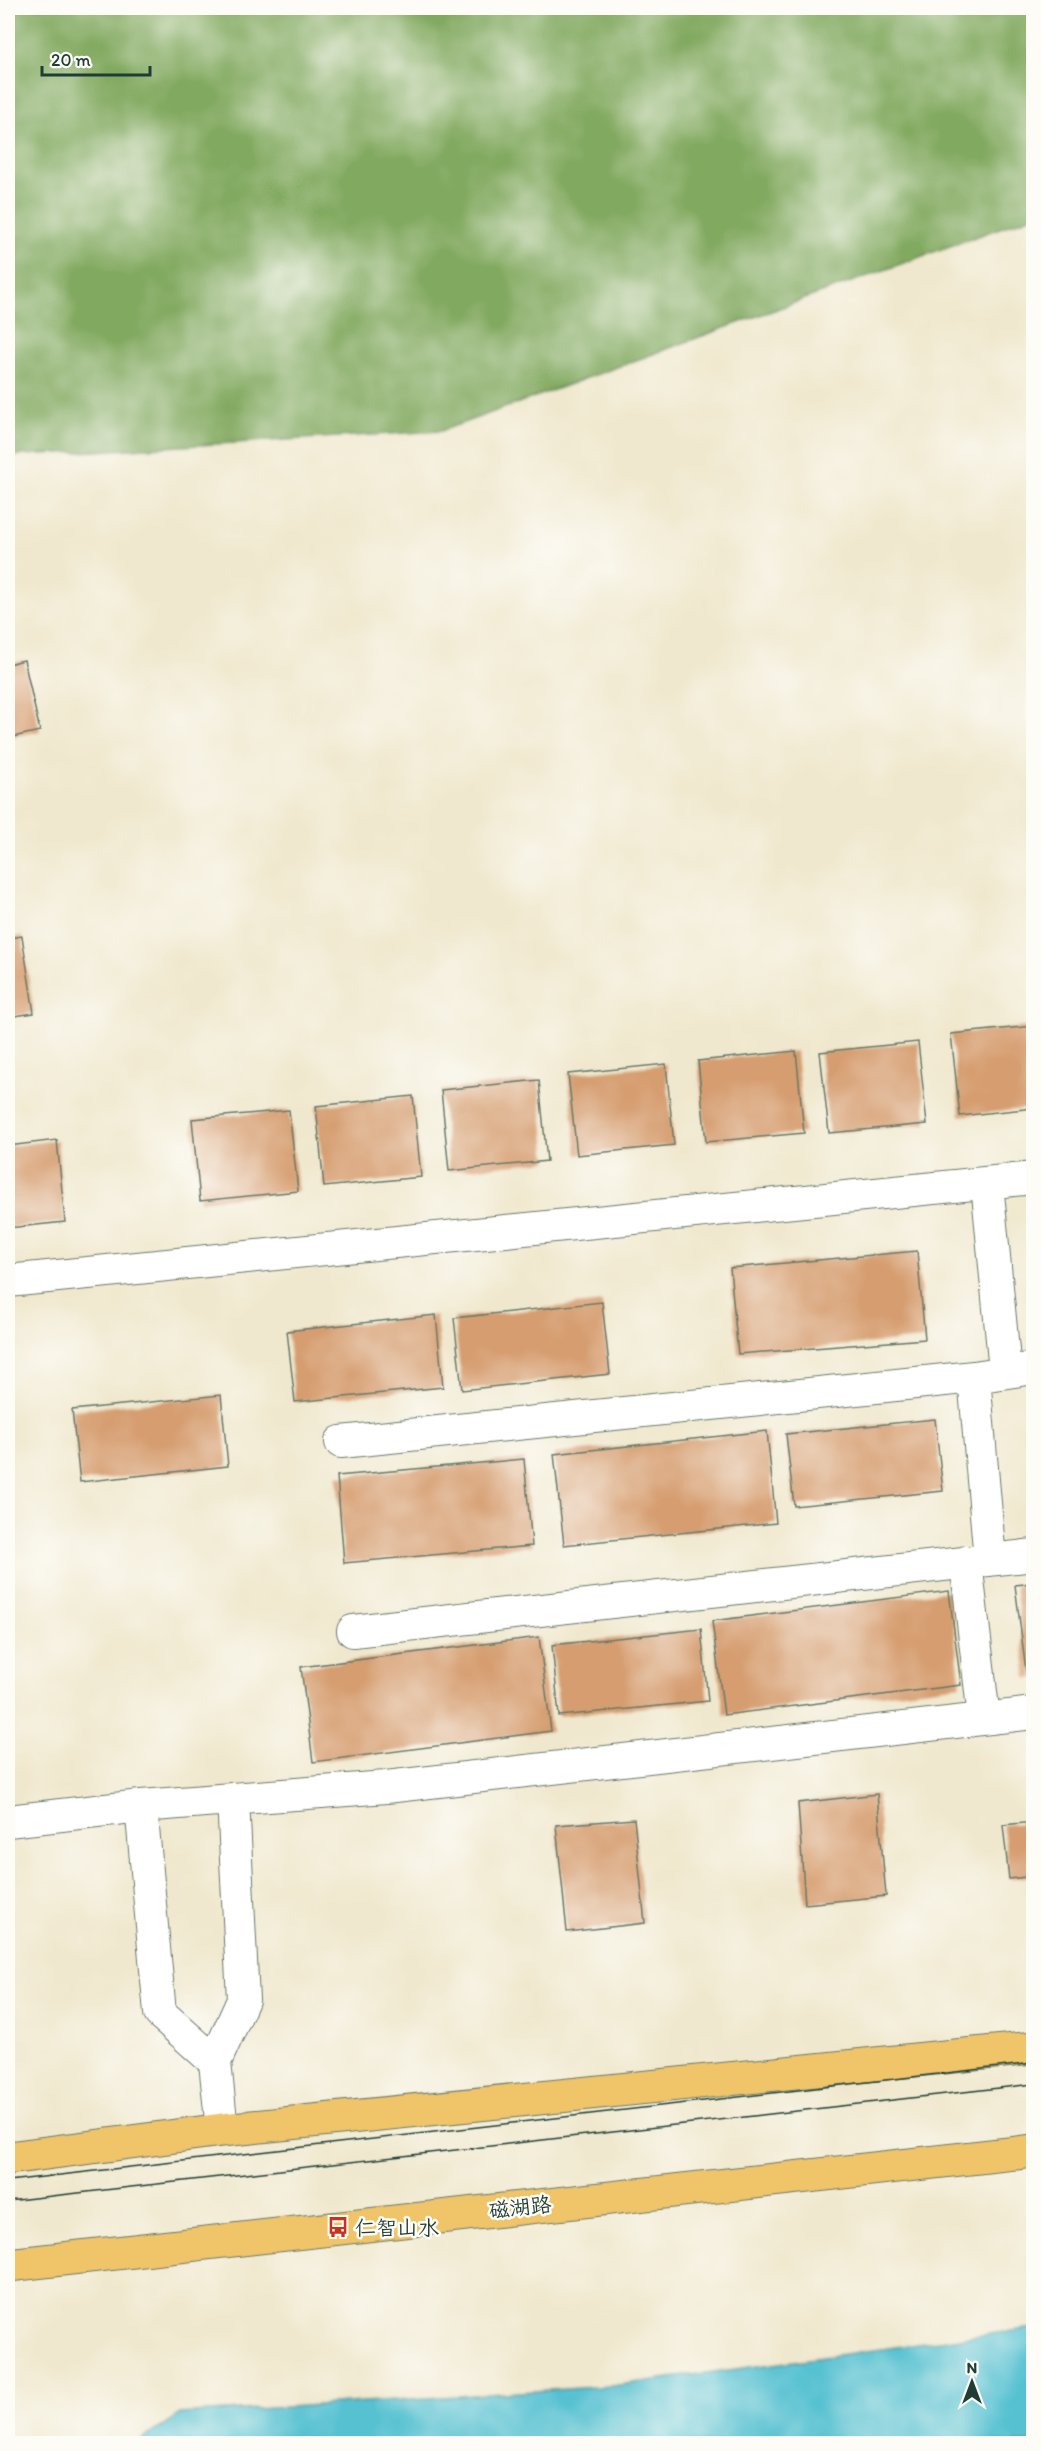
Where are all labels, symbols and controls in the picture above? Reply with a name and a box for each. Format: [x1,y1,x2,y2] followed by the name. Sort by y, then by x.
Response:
[42,39,150,77] scale bar
[51,49,91,71] text: 20 m
[487,2191,553,2223] street label: 磁湖路
[326,2215,350,2239] bus stop icon: 仁智山水
[355,2215,439,2240] place label: 仁智山水
[942,2352,1002,2412] north arrow
[967,2358,977,2377] text: N

